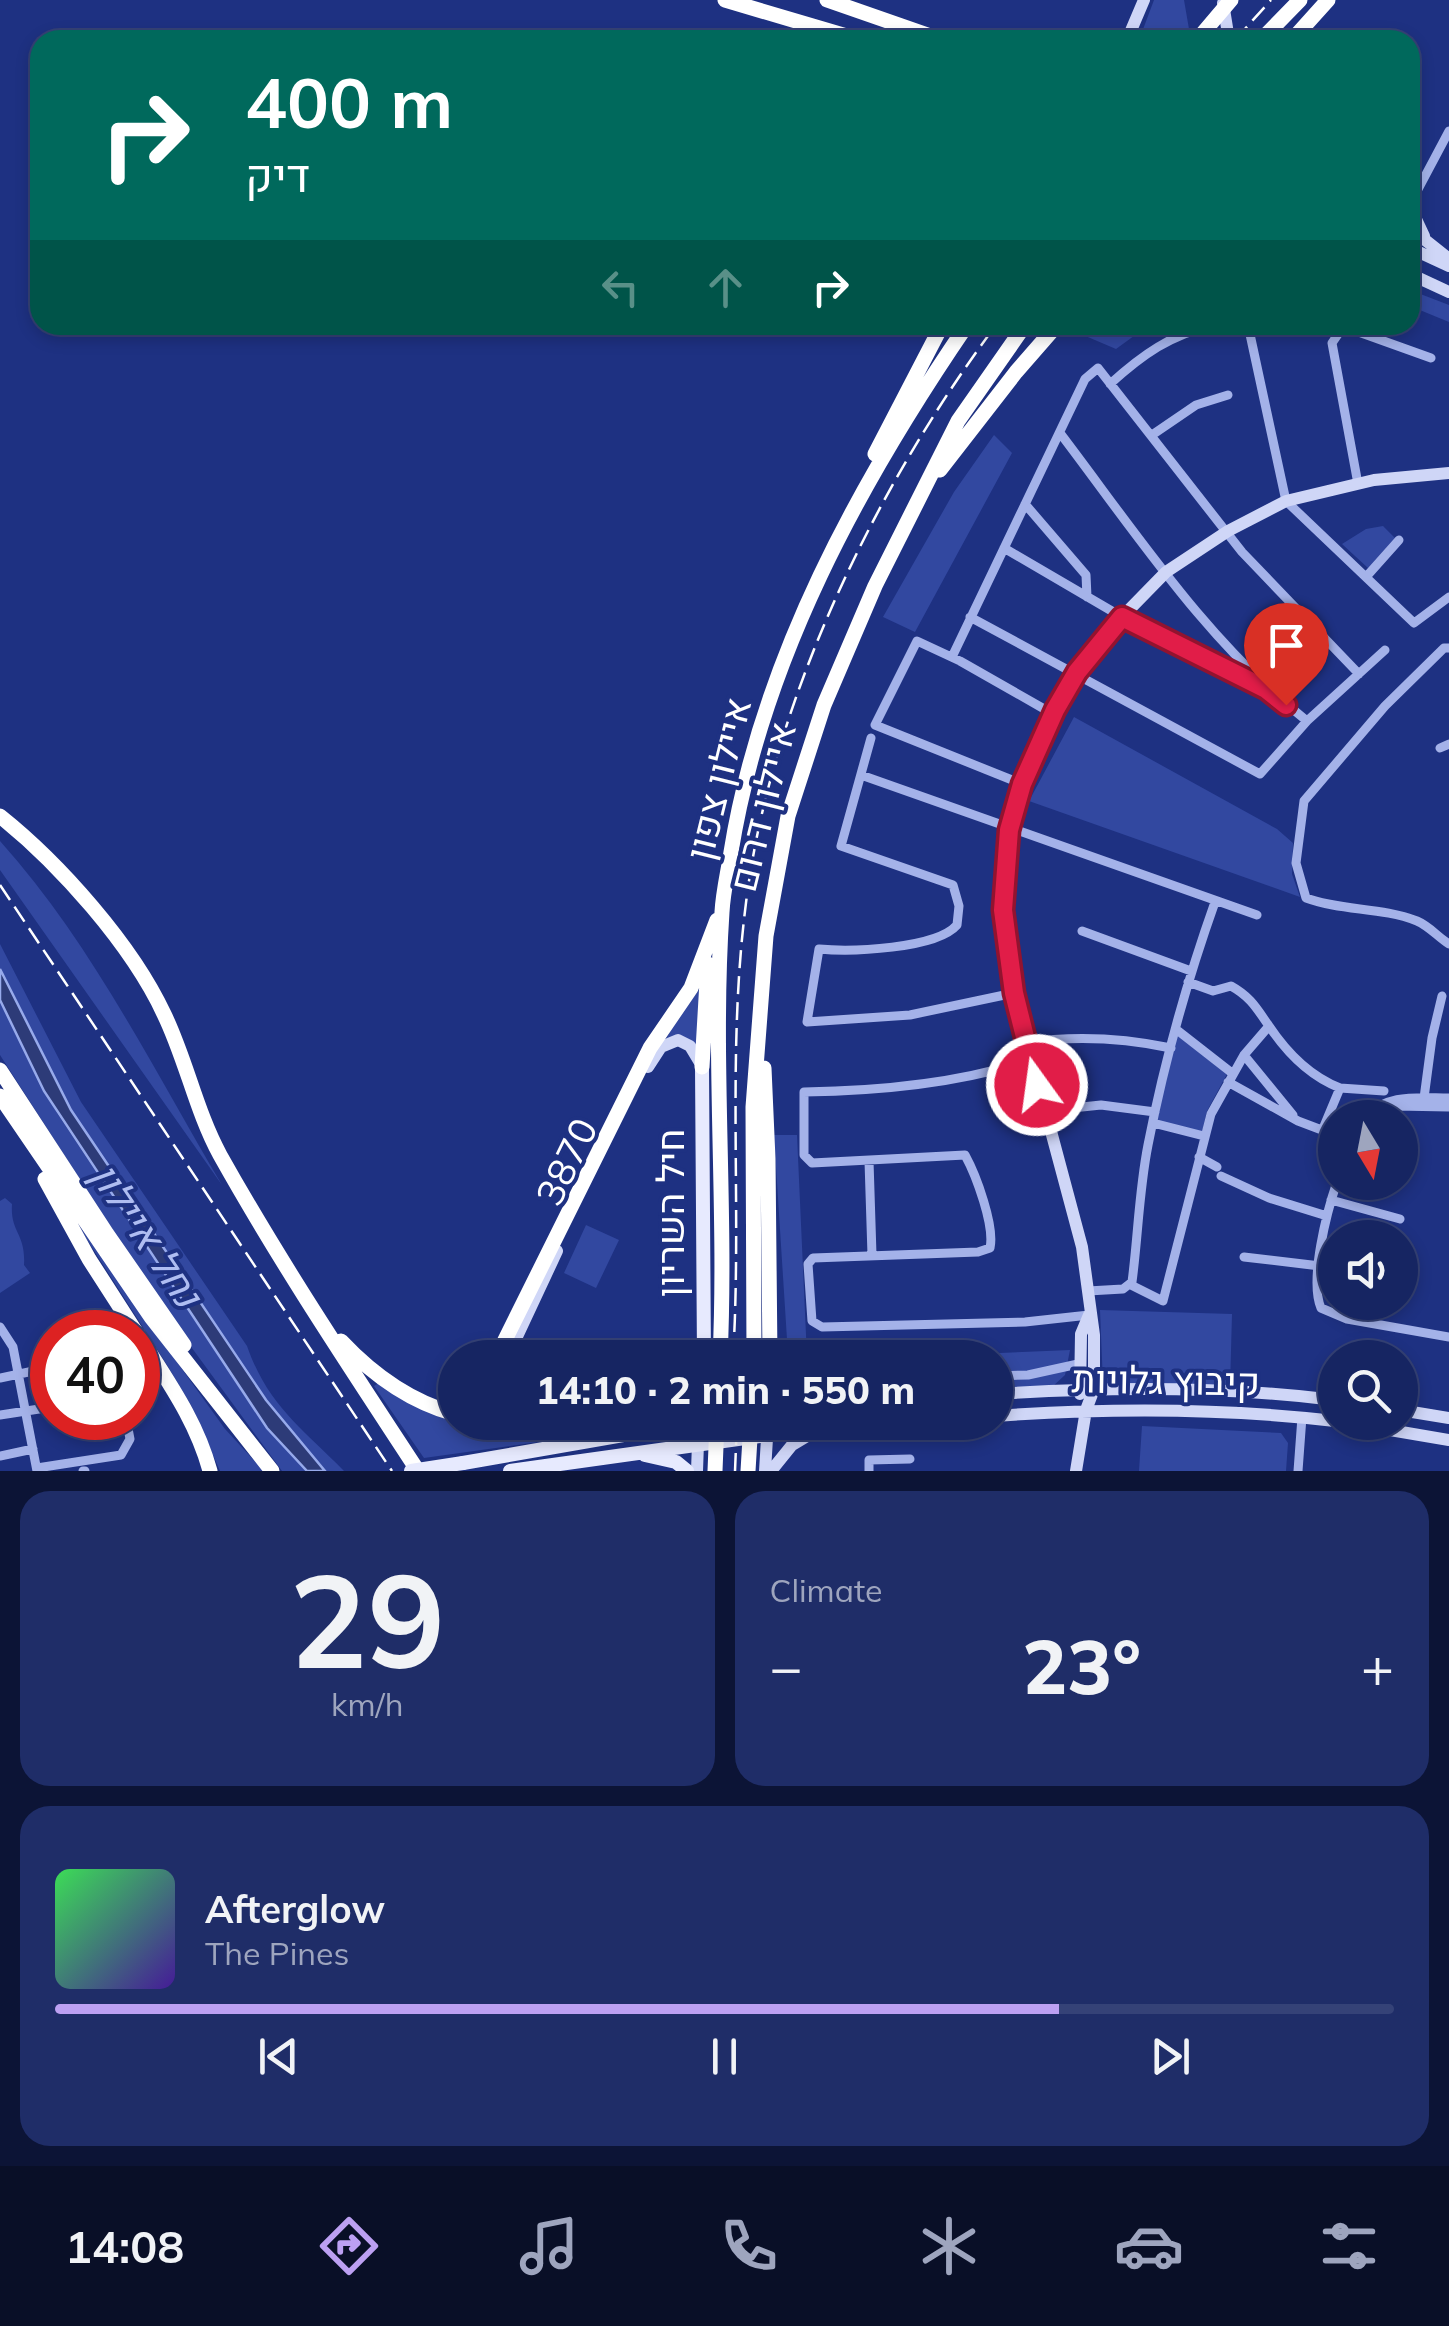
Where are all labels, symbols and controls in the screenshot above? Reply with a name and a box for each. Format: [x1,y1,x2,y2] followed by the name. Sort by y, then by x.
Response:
[245,58,453,146] text: 400 m
[80,70,210,200] icon: right
[245,147,310,203] text: דיק
[593,260,648,315] icon: left
[698,260,753,315] icon: ahead
[803,260,858,315] icon: right
[1244,603,1329,706] pin
[1259,618,1314,673] icon: arrive
[675,693,761,865] street label: איילון צפון
[718,717,806,896] street label: איילון דרום
[985,1033,1089,1137] position arrow
[1318,1100,1418,1200] north arrow
[1318,1100,1418,1440] map controls
[525,1110,608,1213] street label: 3870
[646,1129,694,1297] street label: חיל השריון
[80,1153,215,1318] water label: נחל איילון
[1318,1220,1418,1320] button: sound
[30,1310,160,1440] speed limit sign: 40
[1318,1340,1418,1440] button: search
[1071,1354,1261,1406] street label: קיבוץ גלויות
[536,1366,915,1414] text: 14:10 · 2 min · 550 m
[289,1537,445,1701] text: 29
[770,1570,882,1610] text: Climate
[1022,1619,1141,1713] text: 23°
[770,1632,803,1701] text: −
[1361,1632,1394,1701] text: +
[331,1684,403,1724] text: km/h
[205,1885,385,1933] text: Afterglow
[205,1933,349,1973] text: The Pines
[251,2029,306,2084] icon: previous
[697,2029,752,2084] icon: pause
[1143,2029,1198,2084] icon: next
[314,2211,384,2281] icon: directions
[514,2211,584,2281] icon: music
[714,2211,784,2281] icon: phone
[914,2211,984,2281] icon: climate
[1114,2211,1184,2281] icon: car
[1314,2211,1384,2281] icon: filters
[65,2218,184,2274] text: 14:08

